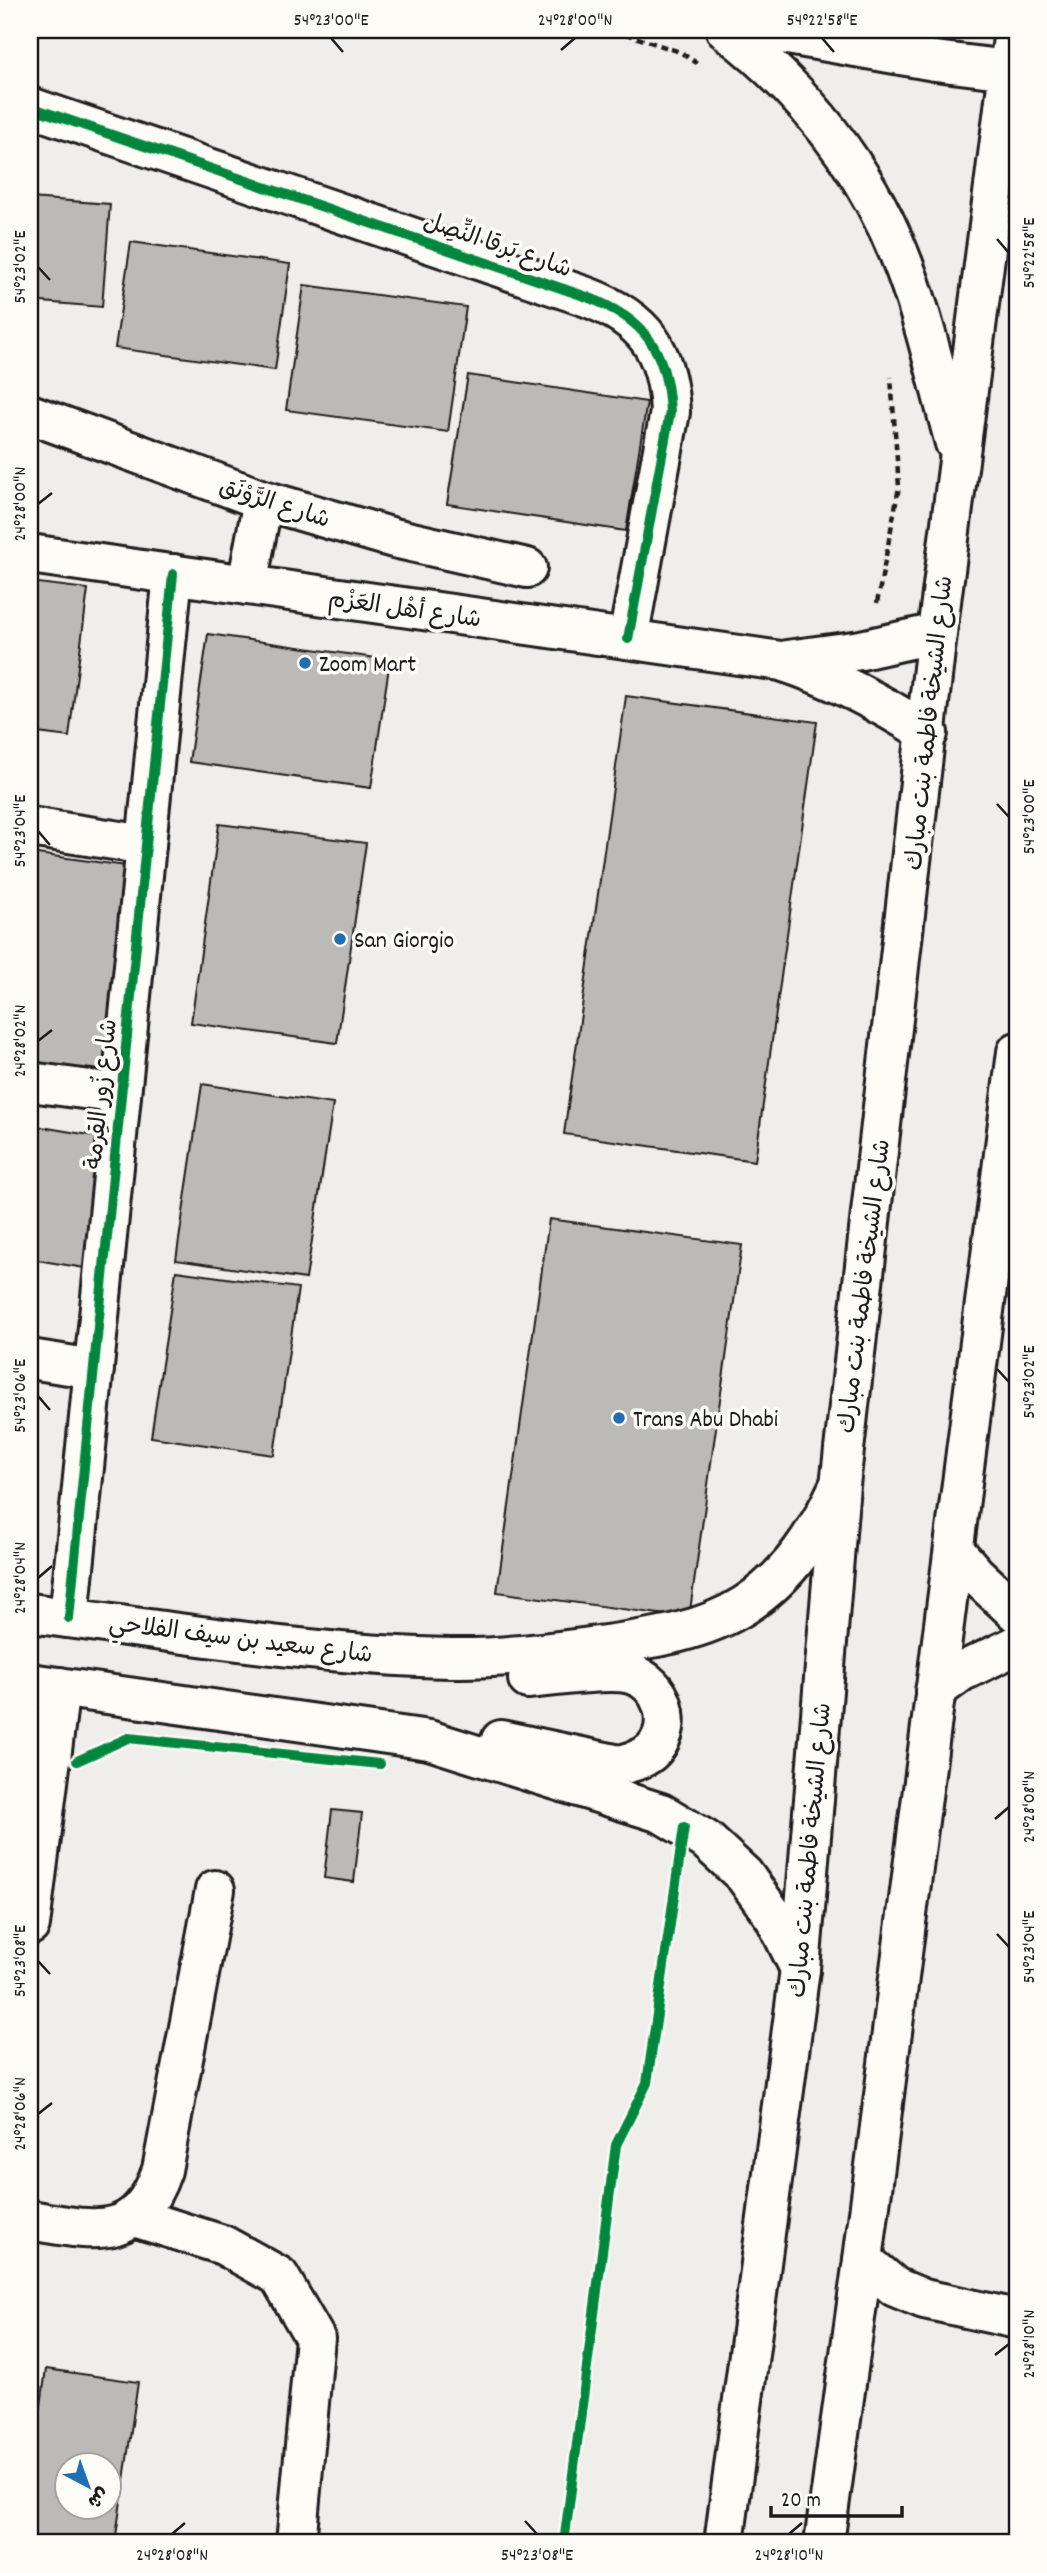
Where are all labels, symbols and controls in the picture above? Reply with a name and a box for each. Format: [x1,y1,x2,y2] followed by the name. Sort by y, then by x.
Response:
[293,9,369,34] text: 54°23'00"E
[538,9,612,34] text: 24°28'00"N
[787,9,858,34] text: 54°22'58"E
[418,203,576,288] street label: شارع بَرقا النِّصِل
[1018,218,1043,289] text: 54°22'58"E
[9,230,34,304] text: 54°23'02"E
[9,467,34,541] text: 24°28'00"N
[214,471,334,539] street label: شارع الرَّوْنَق
[899,574,963,872] street label: شارع الشيخة فاطمة بنت مبارك
[326,582,483,639] street label: شارع أهْل العَزْم
[319,649,416,683] place label: Zoom Mart
[297,655,313,671] marker: Zoom Mart
[1018,779,1043,855] text: 54°23'00"E
[9,795,34,867] text: 54°23'04"E
[354,925,454,959] place label: San Giorgio
[332,931,348,947] marker: San Giorgio
[9,1005,34,1077] text: 24°28'02"N
[78,1017,128,1171] street label: شارع زُور القِرمة
[831,1137,901,1435] street label: شارع الشيخة فاطمة بنت مبارك
[1018,1345,1043,1419] text: 54°23'02"E
[9,1359,34,1433] text: 54°23'06"E
[633,1404,778,1438] place label: Trans Abu Dhabi
[611,1410,627,1426] marker: Trans Abu Dhabi
[9,1542,34,1614] text: 24°28'04"N
[107,1608,374,1675] street label: شارع سعيد بن سيف الفلاحي
[782,1701,842,1999] street label: شارع الشيخة فاطمة بنت مبارك
[1018,1771,1043,1843] text: 24°28'08"N
[1018,1911,1043,1983] text: 54°23'04"E
[9,1925,34,1997] text: 54°23'08"E
[9,2077,34,2151] text: 24°28'06"N
[1018,2310,1043,2378] text: 24°28'10"N
[52,2450,122,2520] north arrow
[771,2475,902,2519] scale bar
[80,2479,114,2513] text: ش
[781,2487,821,2517] text: 20 m
[136,2544,208,2569] text: 24°28'08"N
[501,2544,573,2569] text: 54°23'08"E
[755,2544,823,2569] text: 24°28'10"N

